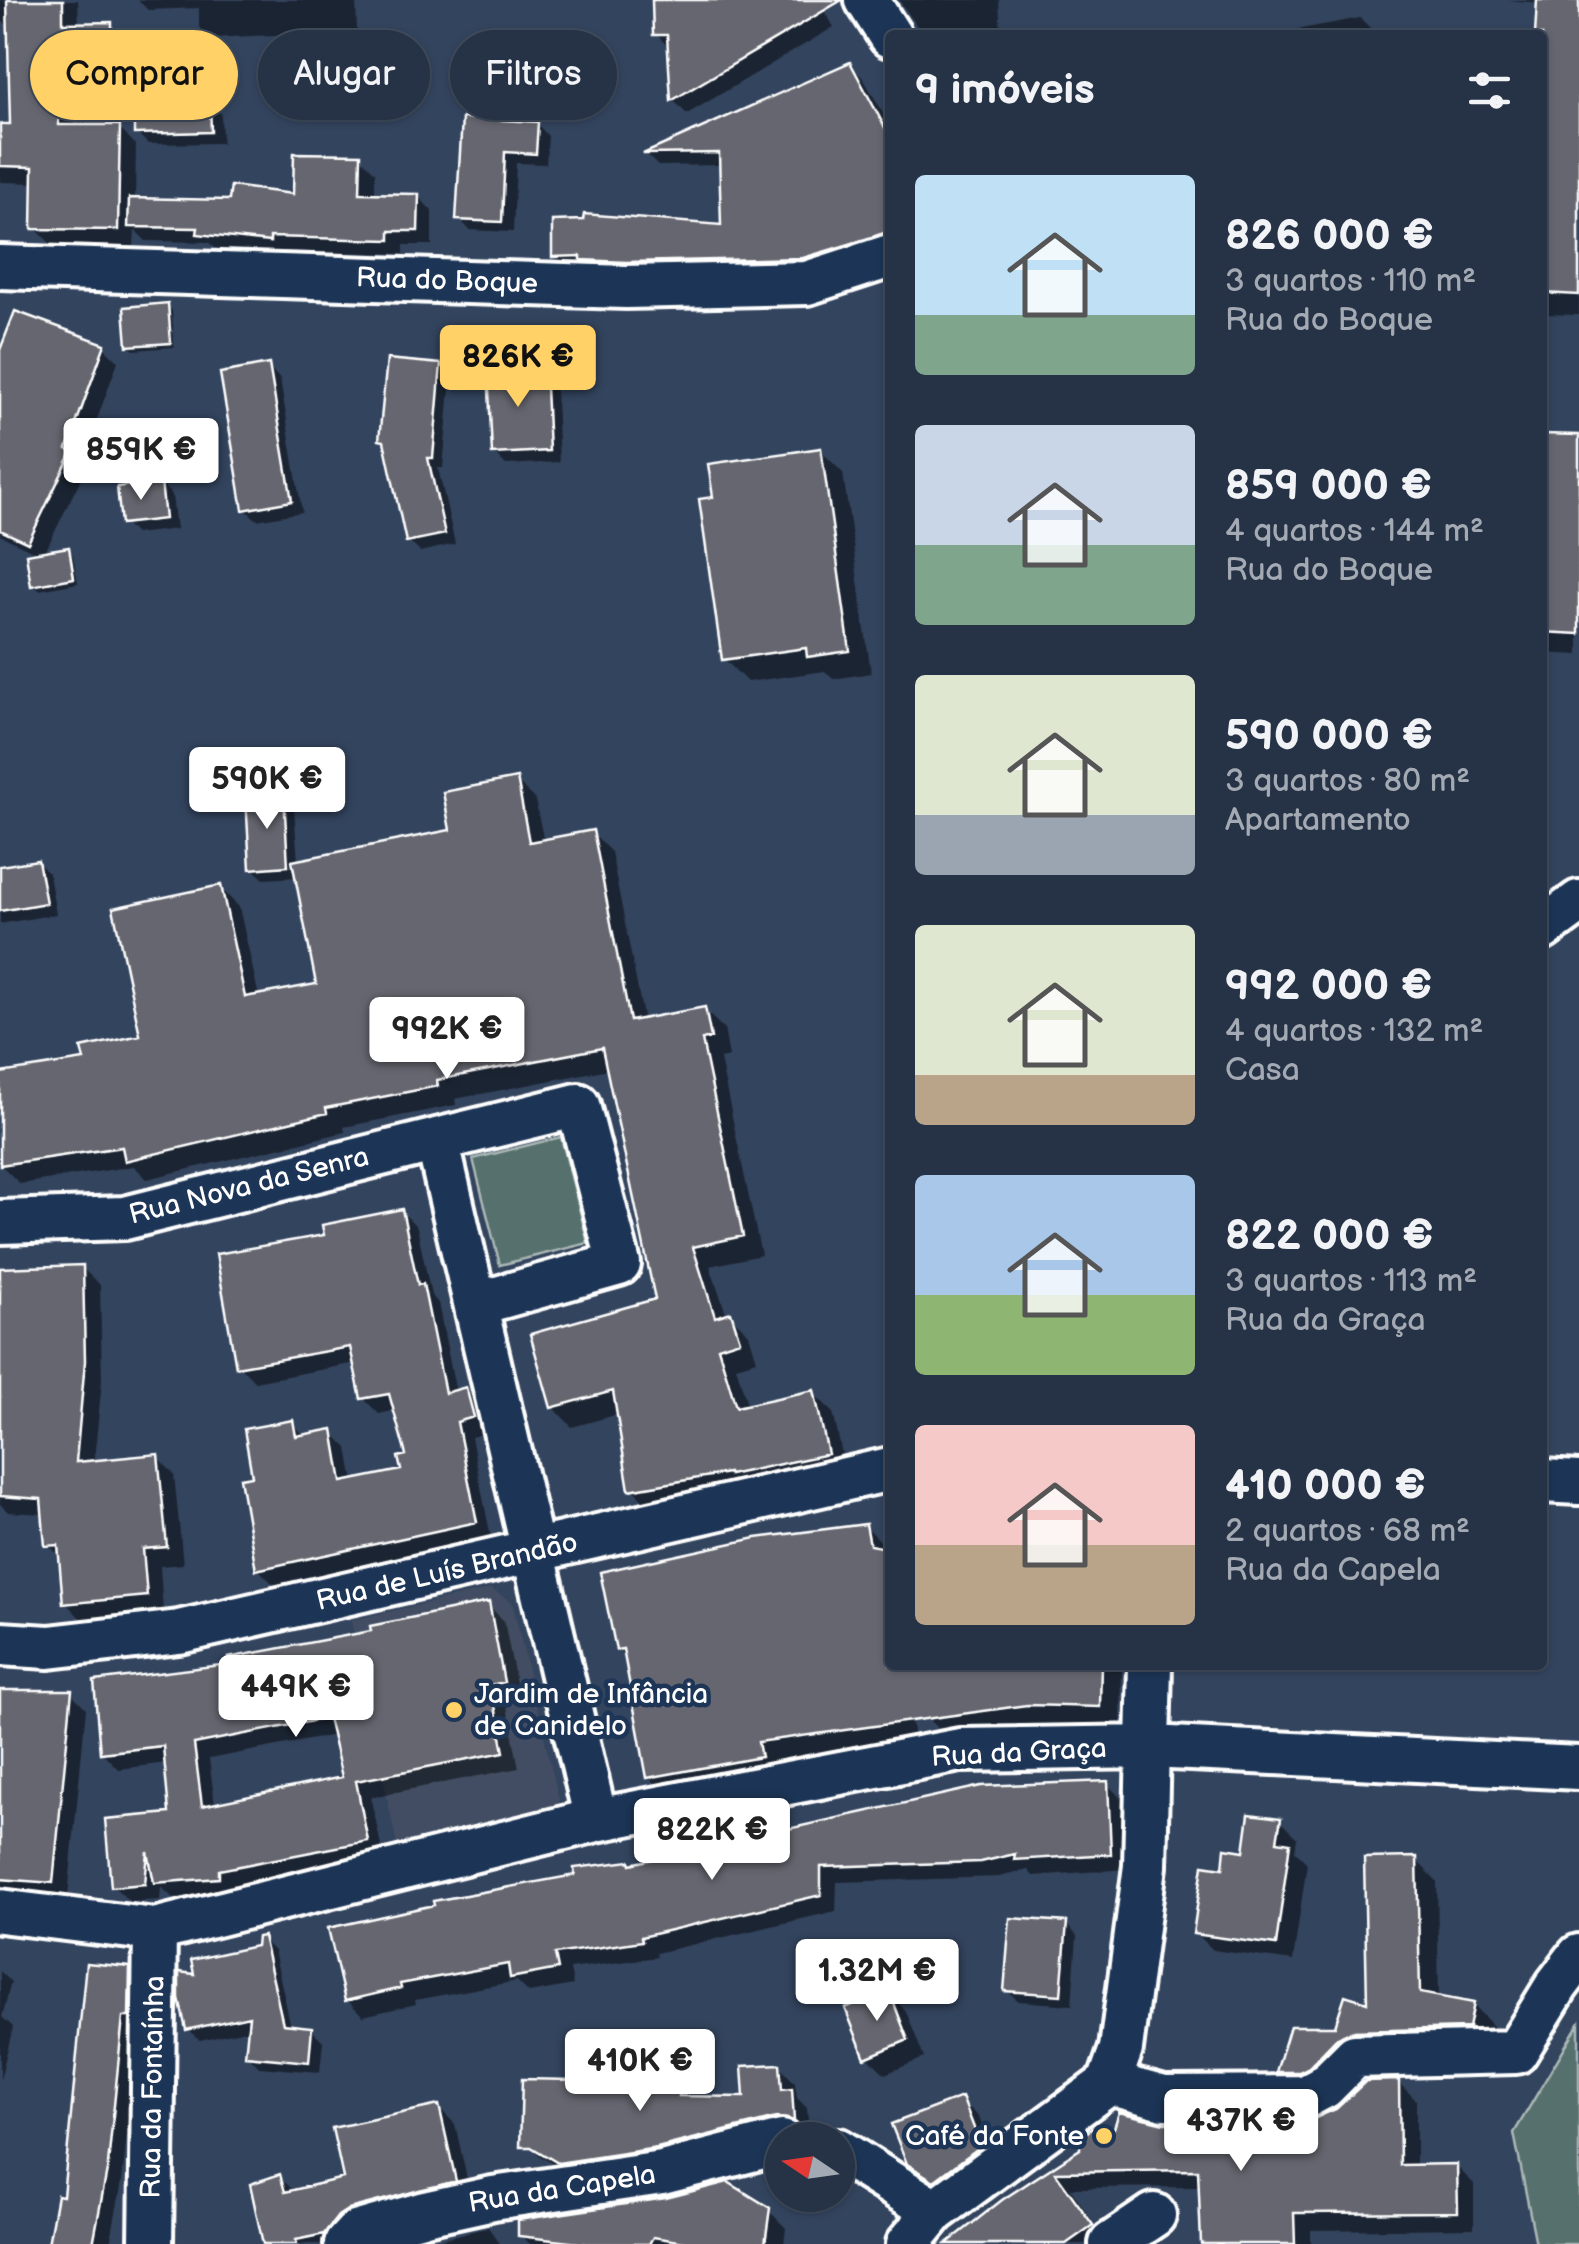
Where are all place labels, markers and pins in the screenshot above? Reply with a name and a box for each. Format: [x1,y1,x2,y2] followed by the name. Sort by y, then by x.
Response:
[437,325,599,410] pin: 826K €
[60,418,222,503] pin: 859K €
[186,747,348,832] pin: 590K €
[366,997,528,1082] pin: 992K €
[215,1655,377,1740] pin: 449K €
[474,1678,708,1743] place label: Jardim de Infância de Canidelo
[443,1699,465,1721] marker: Jardim de Infância de Canidelo
[631,1798,793,1883] pin: 822K €
[785,1939,969,2024] pin: 1.32M €
[559,2029,721,2114] pin: 410K €
[1160,2089,1322,2174] pin: 437K €
[905,2120,1084,2153] place label: Café da Fonte
[1093,2125,1115,2147] marker: Café da Fonte

